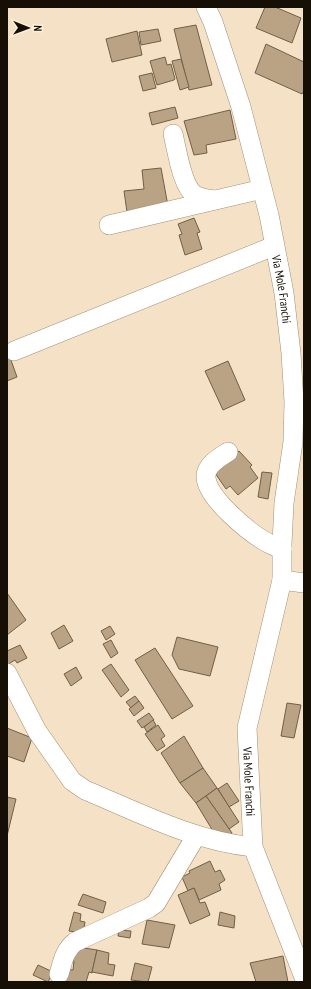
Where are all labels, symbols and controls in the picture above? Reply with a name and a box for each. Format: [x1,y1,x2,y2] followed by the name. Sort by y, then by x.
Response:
[8,8,48,48] north arrow
[31,25,45,31] text: N
[269,253,295,324] street label: Via Mole Franchi
[240,746,259,817] street label: Via Mole Franchi

